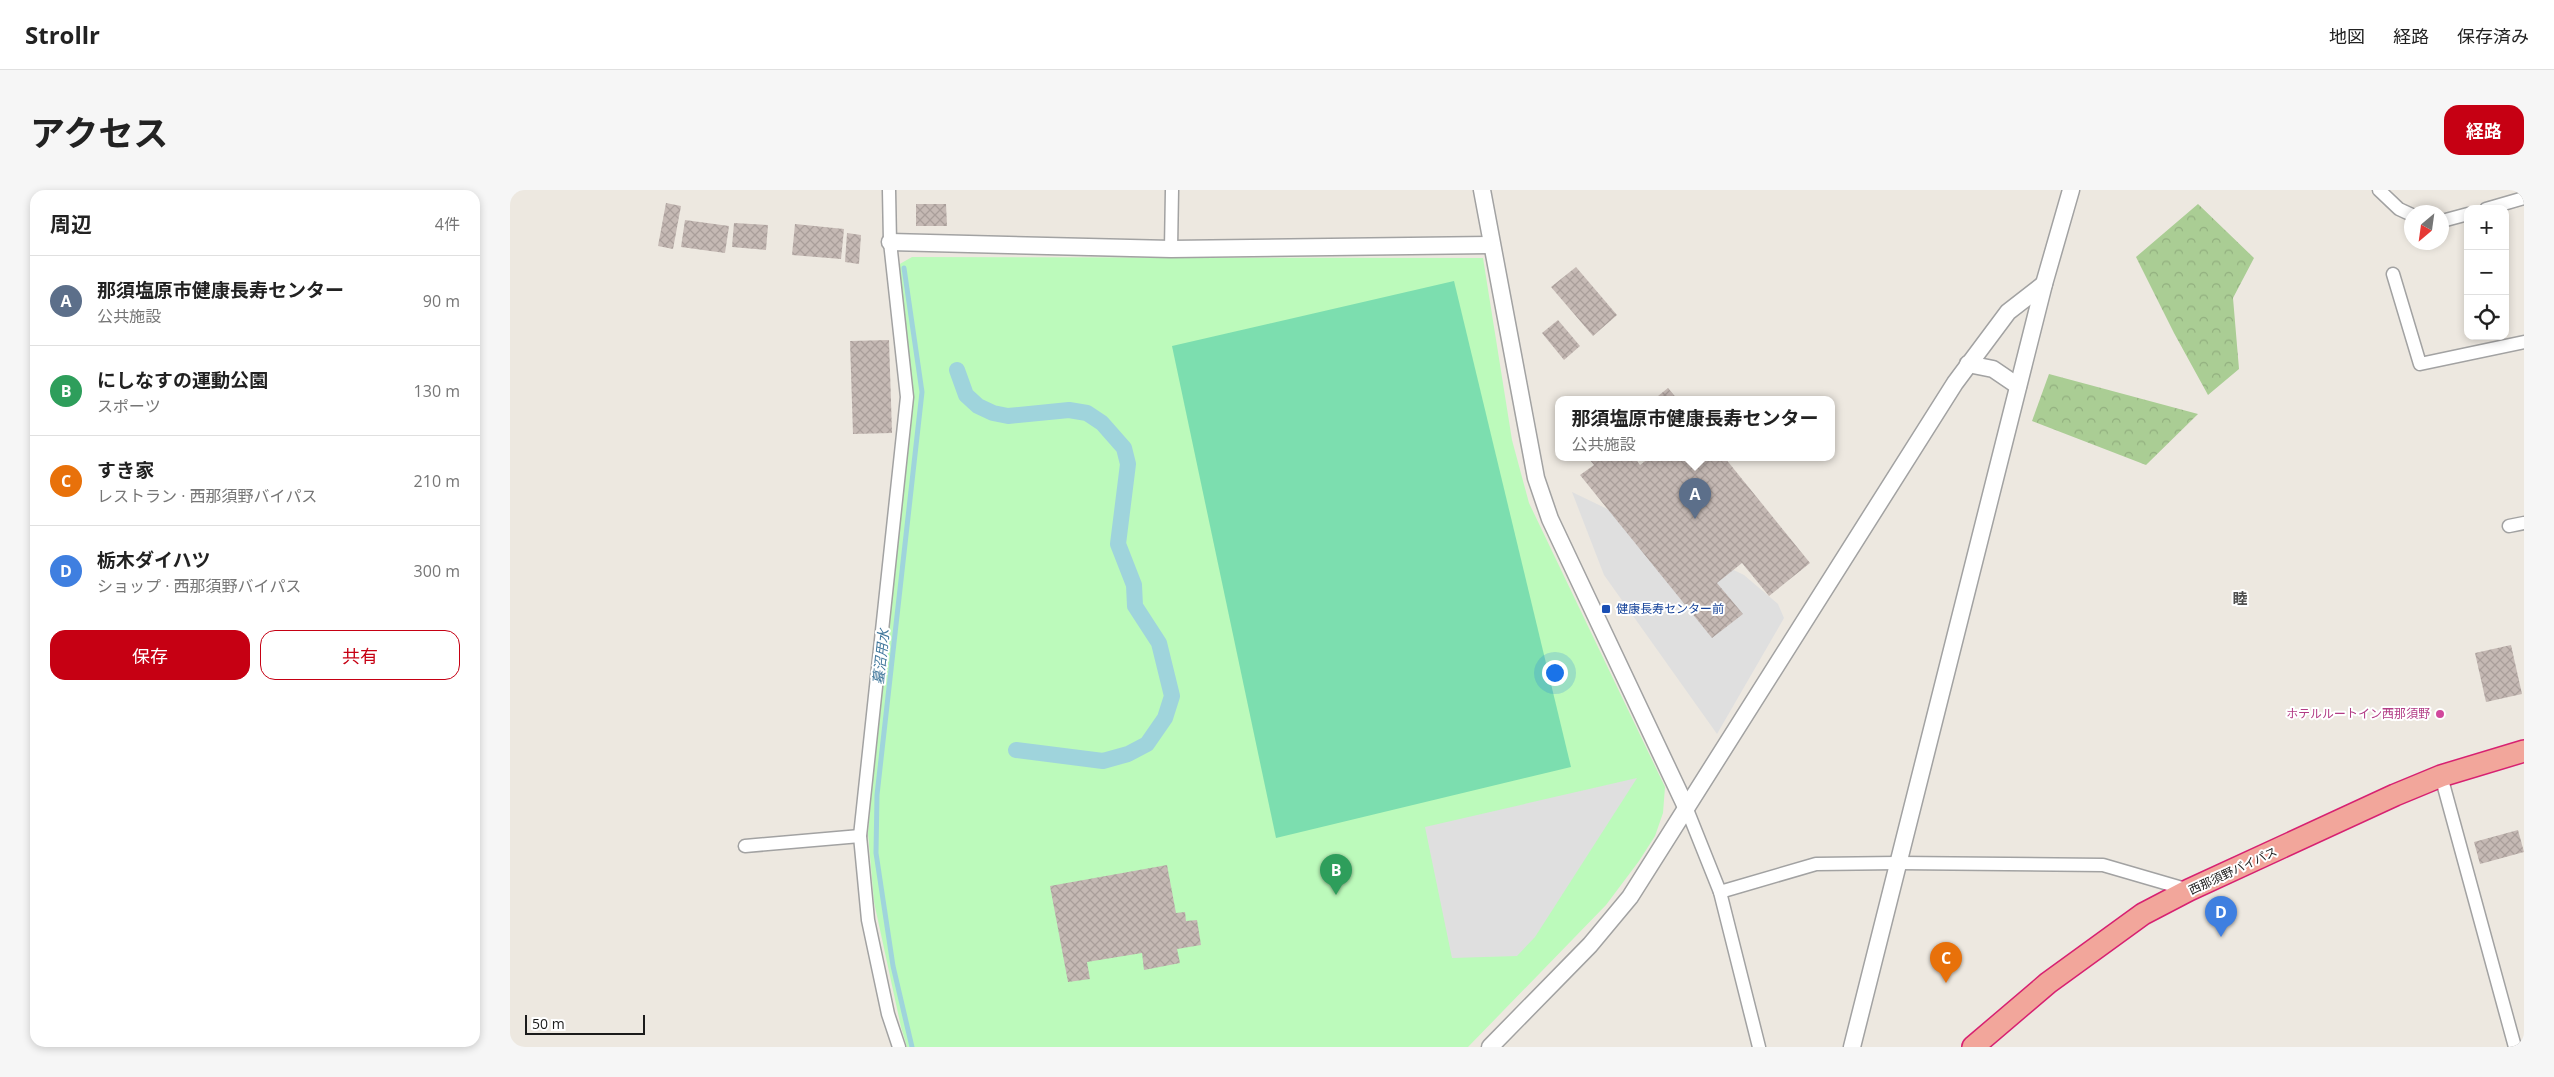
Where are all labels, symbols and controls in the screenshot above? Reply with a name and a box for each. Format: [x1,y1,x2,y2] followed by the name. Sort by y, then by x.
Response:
[25,18,100,51] text: Strollr
[2329,24,2365,48] text: 地図
[2393,24,2429,48] text: 経路
[2457,24,2529,48] text: 保存済み
[2444,105,2524,155] button: 経路
[30,109,168,156] text: アクセス
[2404,205,2449,250] north arrow
[2464,205,2509,340] map controls
[2464,205,2509,250] button: +
[50,210,92,238] text: 周辺
[435,213,460,235] text: 4件
[2464,250,2509,295] button: −
[97,277,344,303] text: 那須塩原市健康長寿センター
[60,290,72,312] text: A
[423,290,460,312] text: 90 m
[2464,295,2509,340] button: locate
[97,305,161,327] text: 公共施設
[97,367,268,393] text: にしなすの運動公園
[61,380,71,402] text: B
[414,380,460,402] text: 130 m
[97,395,161,417] text: スポーツ
[1555,396,1835,461] popup
[1571,405,1819,431] text: 那須塩原市健康長寿センター
[1571,433,1636,455] text: 公共施設
[97,457,154,483] text: すき家
[61,470,71,492] text: C
[414,470,460,492] text: 210 m
[1679,478,1711,519] pin: A
[97,485,317,507] text: レストラン · 西那須野バイパス
[97,547,211,573] text: 栃木ダイハツ
[60,560,72,582] text: D
[414,560,460,582] text: 300 m
[97,575,301,597] text: ショップ · 西那須野バイパス
[2232,588,2248,608] district label: 睦
[1616,600,1724,617] place label: 健康長寿センター前
[1600,603,1612,615] marker: 健康長寿センター前
[868,626,893,686] water label: 蟇沼用水
[50,630,250,680] button: 保存
[260,630,460,680] button: 共有
[1542,660,1568,686] your location
[2286,705,2430,722] place label: ホテルルートイン西那須野
[2434,708,2446,720] marker: ホテルルートイン西那須野
[2186,843,2280,898] street label: 西那須野バイパス
[1320,854,1352,895] pin: B
[2205,896,2237,937] pin: D
[1930,942,1962,983] pin: C
[525,1012,645,1035] scale bar
[532,1014,565,1033] text: 50 m

